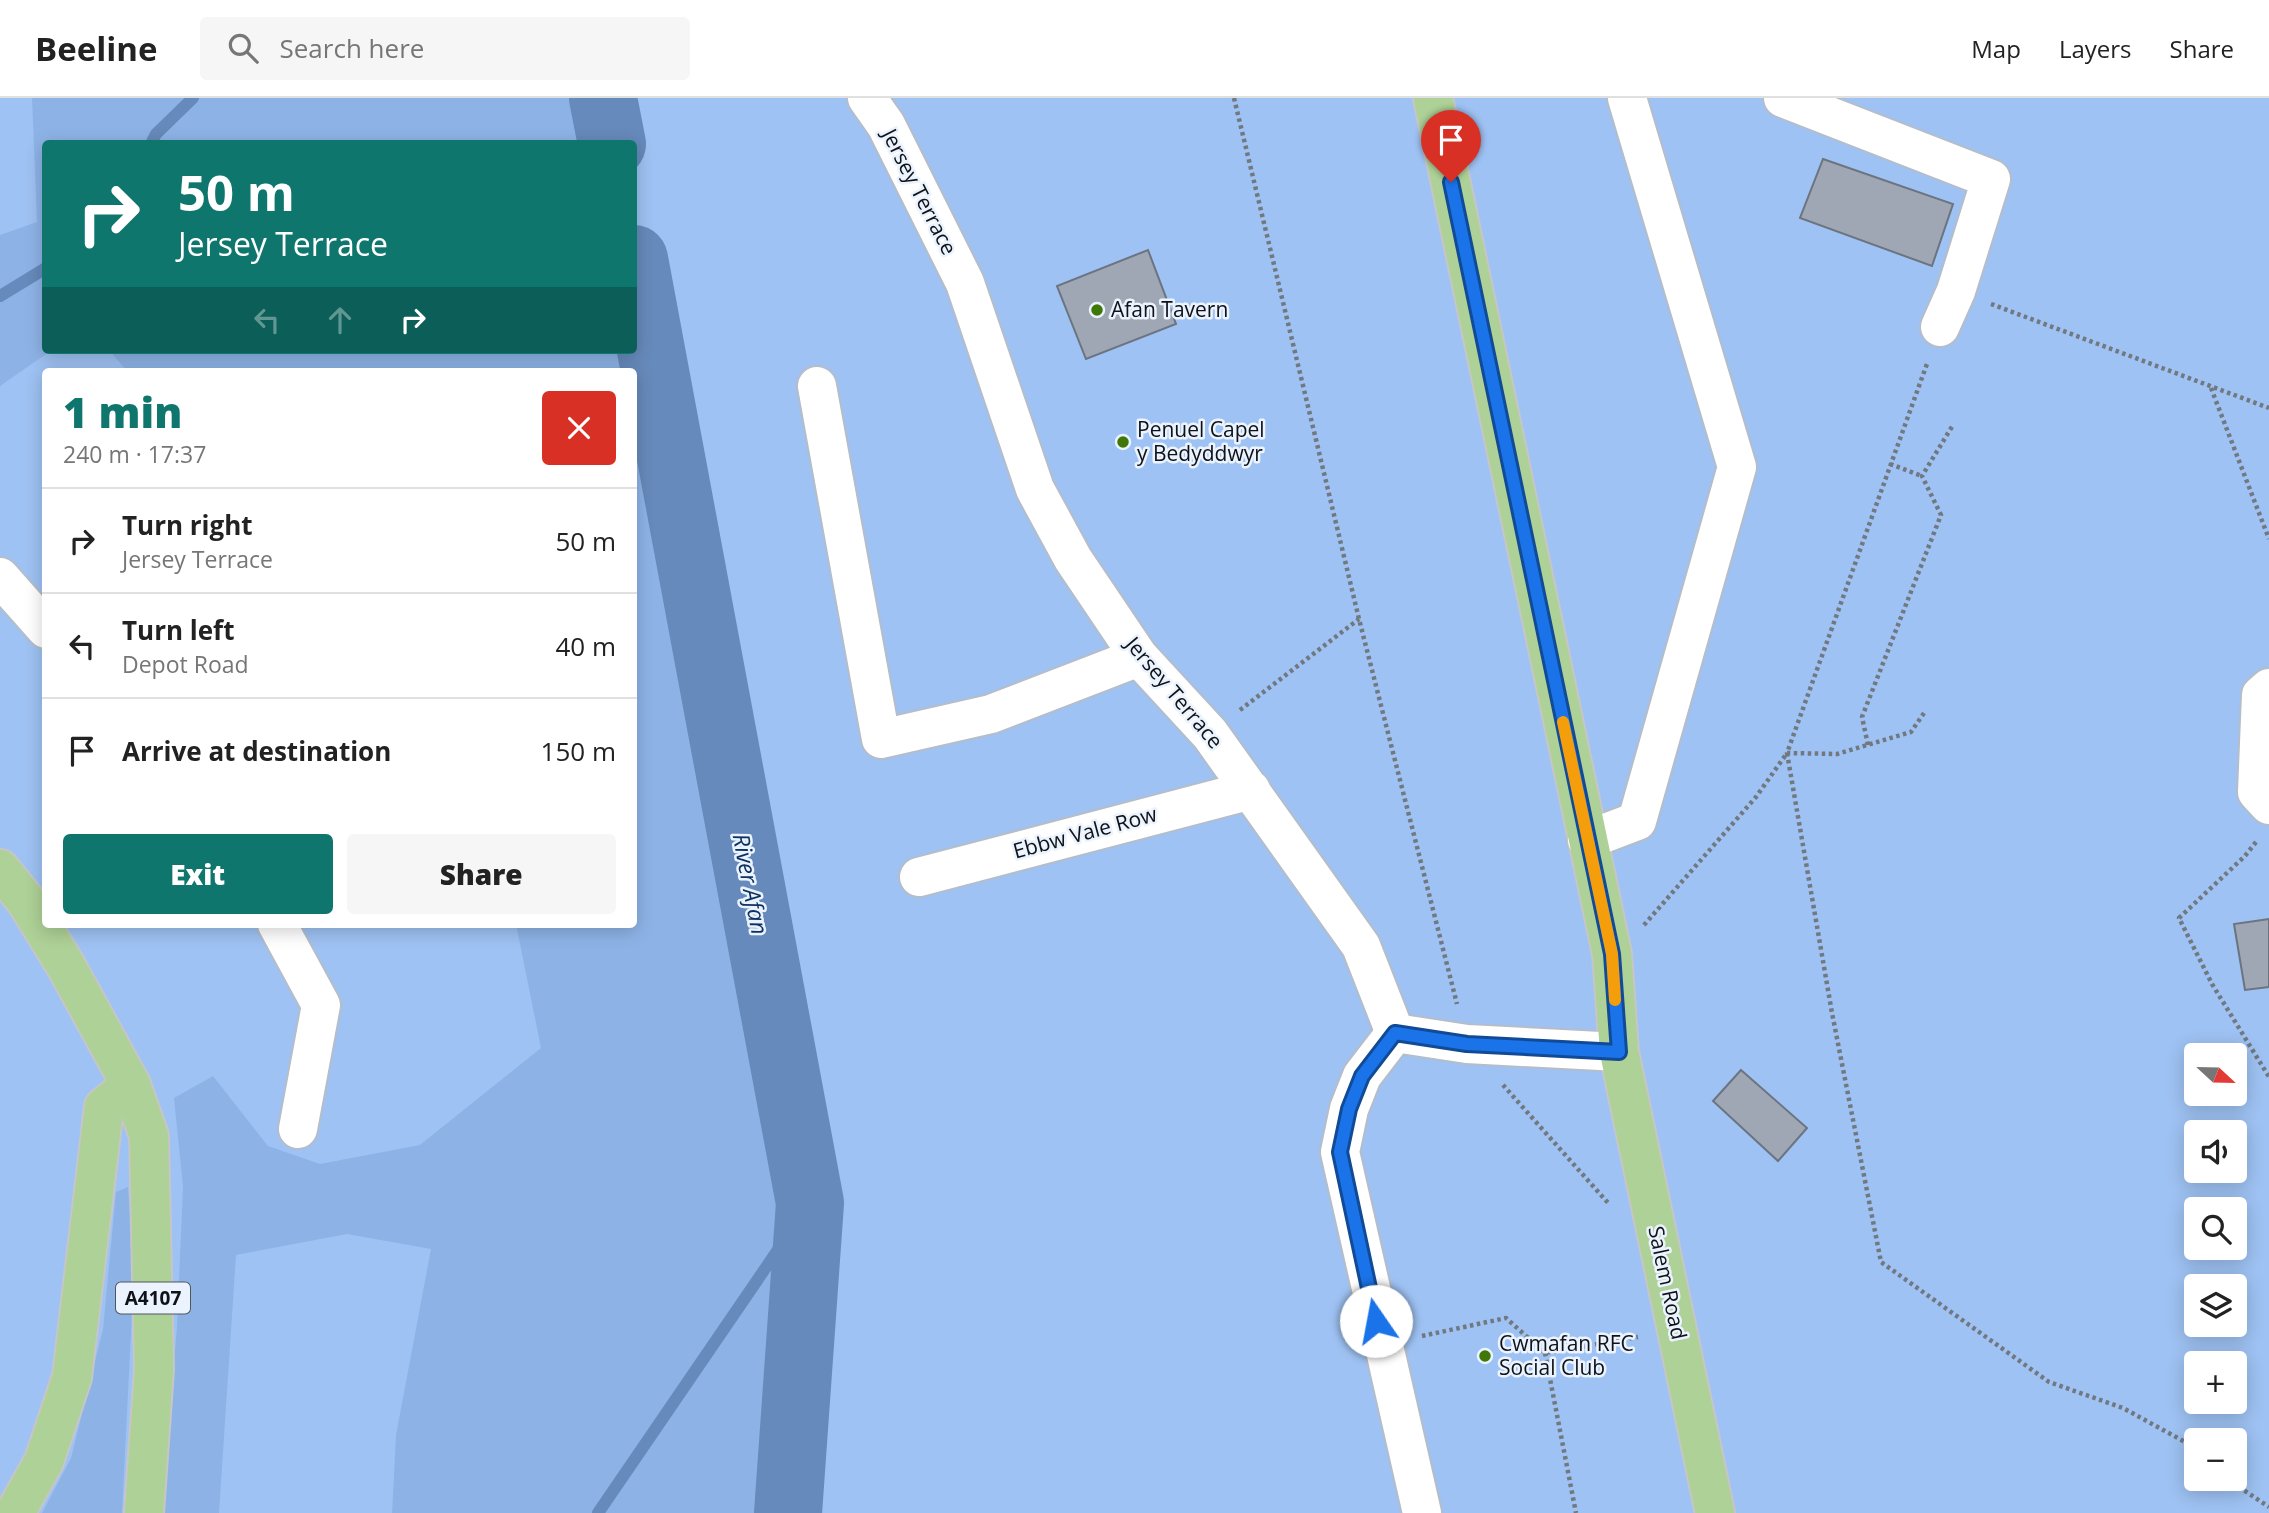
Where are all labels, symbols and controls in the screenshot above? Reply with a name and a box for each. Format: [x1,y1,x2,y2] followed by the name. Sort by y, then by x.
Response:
[200,17,690,80] search box
[35,26,158,71] text: Beeline
[224,29,262,67] icon: search
[280,30,424,66] text: Search here
[1971,32,2021,65] text: Map
[2059,32,2132,65] text: Layers
[2170,32,2234,65] text: Share
[1421,110,1481,182] pin
[1432,121,1470,159] icon: arrive
[875,122,964,259] street label: Jersey Terrace
[178,159,295,225] text: 50 m
[63,168,154,259] icon: right
[178,222,388,265] text: Jersey Terrace
[1111,295,1228,323] place label: Afan Tavern
[248,301,286,339] icon: left
[321,301,359,339] icon: ahead
[394,301,432,339] icon: right
[1089,302,1105,318] marker: Afan Tavern
[63,383,182,440] text: 1 min
[542,391,616,465] button: close
[1137,415,1265,467] place label: Penuel Capel y Bedyddwyr
[1115,434,1131,450] marker: Penuel Capel y Bedyddwyr
[63,438,206,470] text: 240 m · 17:37
[122,507,253,543] text: Turn right
[63,522,101,560] icon: right
[555,523,616,559] text: 50 m
[122,543,273,575] text: Jersey Terrace
[122,612,234,648] text: Turn left
[63,627,101,665] icon: left
[555,628,616,664] text: 40 m
[1118,629,1230,754] street label: Jersey Terrace
[122,648,249,680] text: Depot Road
[63,732,101,770] icon: arrive
[122,733,391,769] text: Arrive at destination
[541,733,616,769] text: 150 m
[1010,799,1160,865] street label: Ebbw Vale Row
[726,831,776,937] water label: River Afan
[63,834,333,914] button: Exit
[347,834,616,914] button: Share
[2184,1043,2247,1106] north arrow
[2184,1043,2247,1491] map controls
[2184,1120,2247,1183] button: sound
[2184,1197,2247,1260] button: search
[1642,1223,1694,1342] street label: Salem Road
[2184,1274,2247,1337] button: layers
[116,1282,190,1314] road number: A4107
[1339,1284,1413,1358] position arrow
[1499,1329,1634,1381] place label: Cwmafan RFC Social Club
[1477,1348,1493,1364] marker: Cwmafan RFC Social Club
[2184,1351,2247,1414] button: +
[2184,1428,2247,1491] button: −

